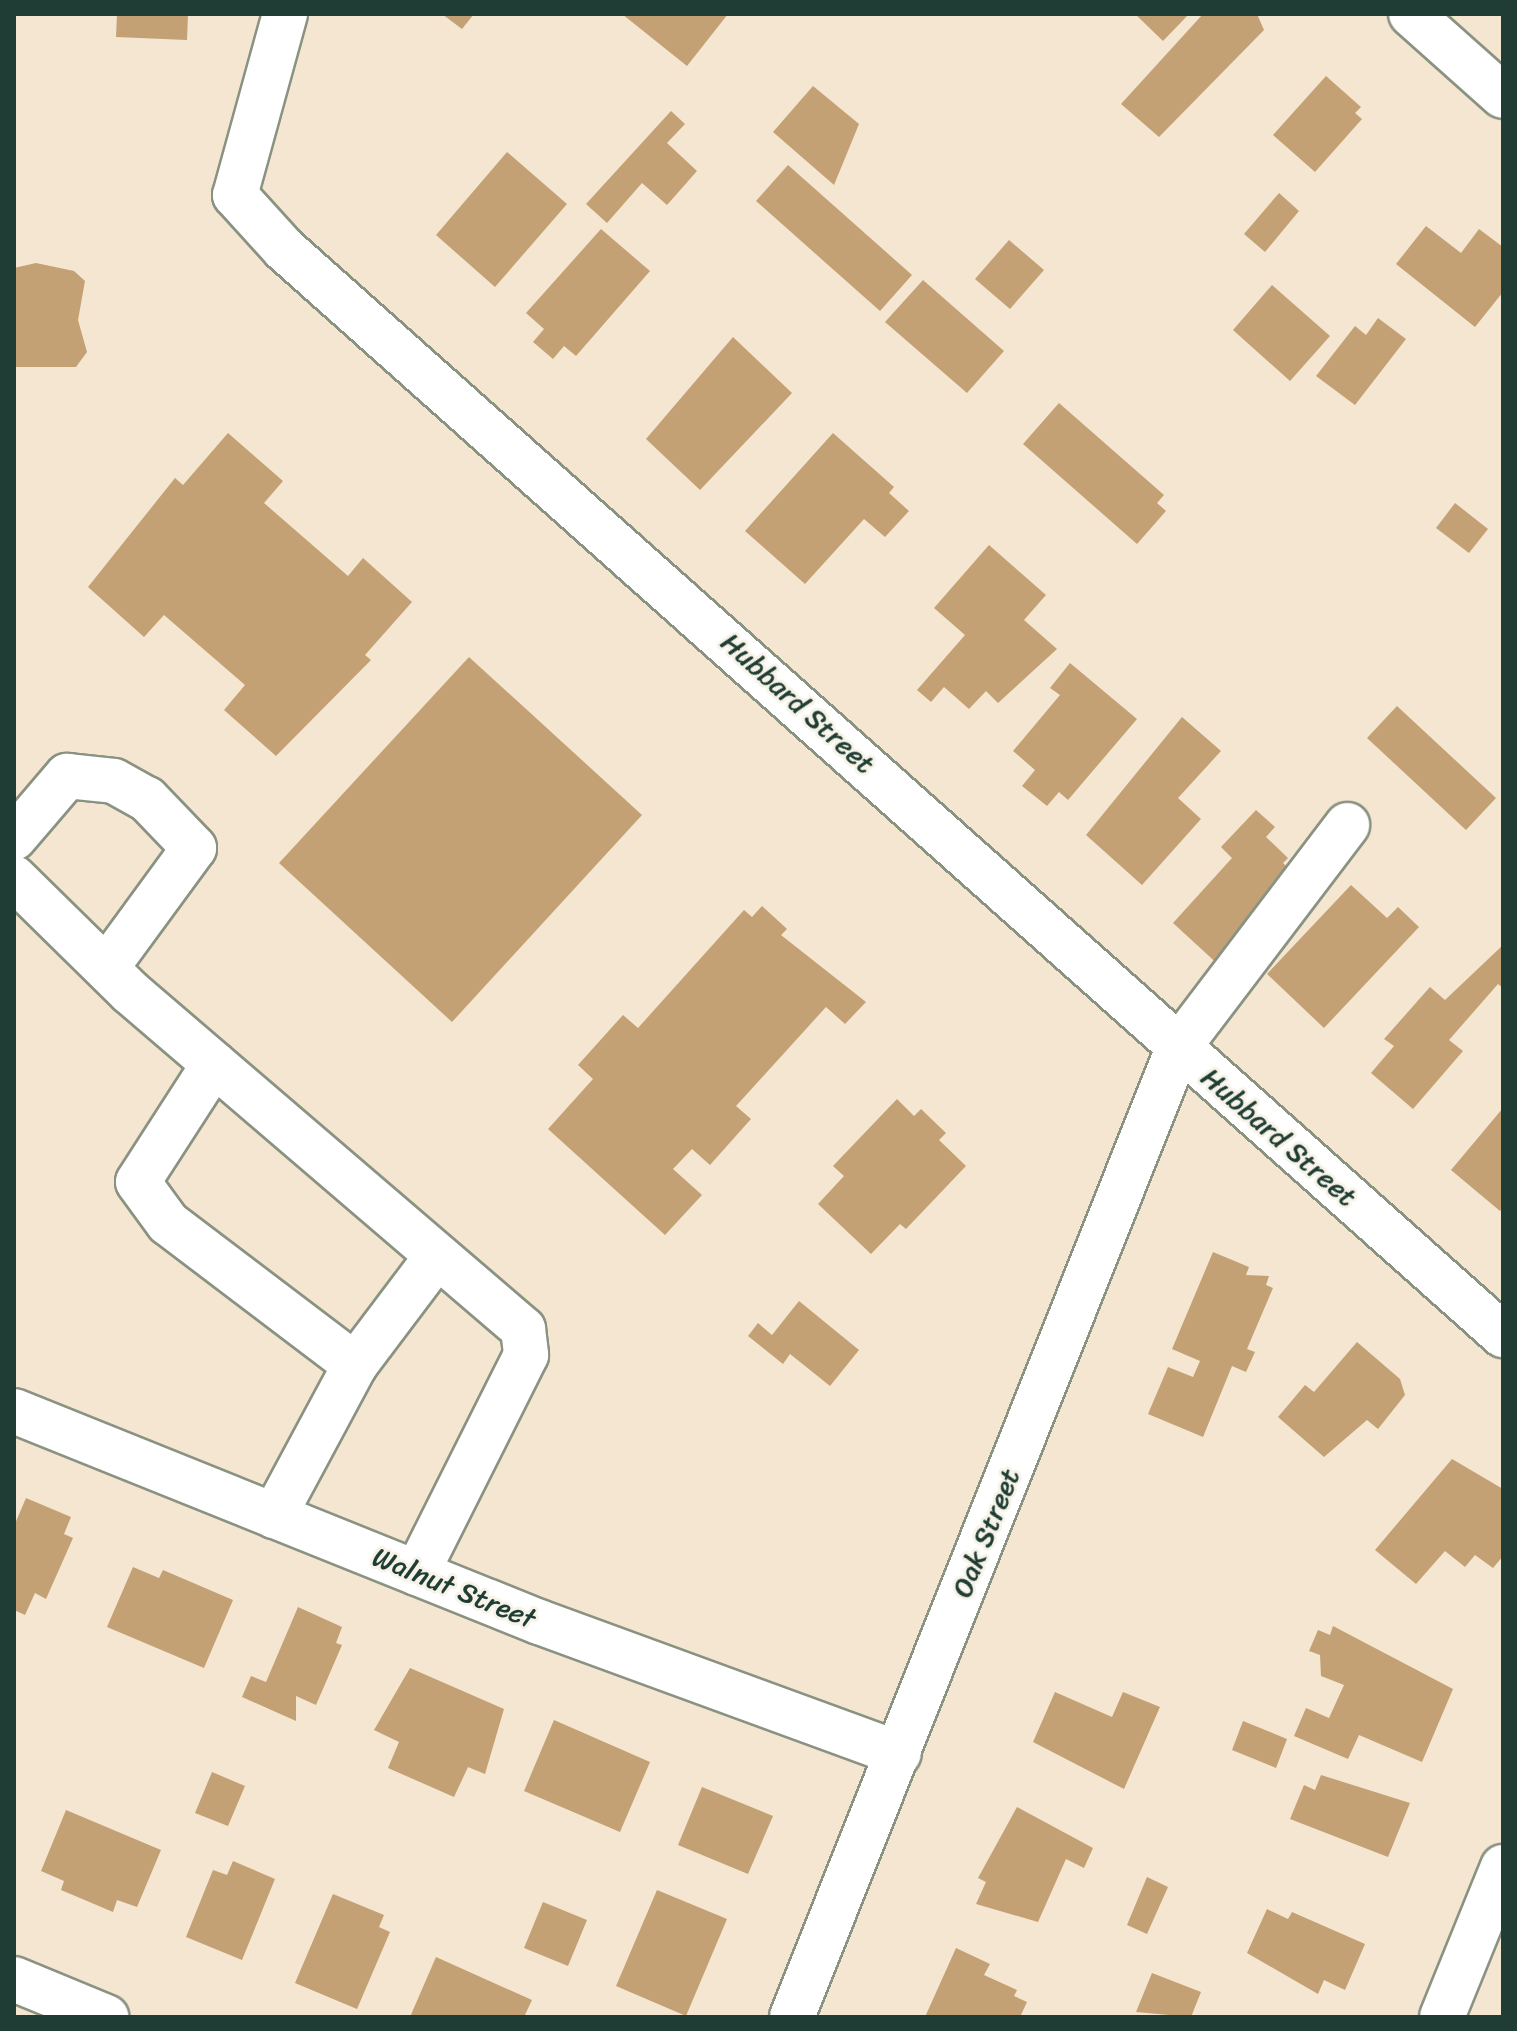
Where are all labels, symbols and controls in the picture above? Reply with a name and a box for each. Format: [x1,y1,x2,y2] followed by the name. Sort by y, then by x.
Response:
[715,626,881,780] street label: Hubbard Street
[1195,1061,1363,1213] street label: Hubbard Street
[945,1464,1027,1602] street label: Oak Street
[367,1540,541,1636] street label: Walnut Street

